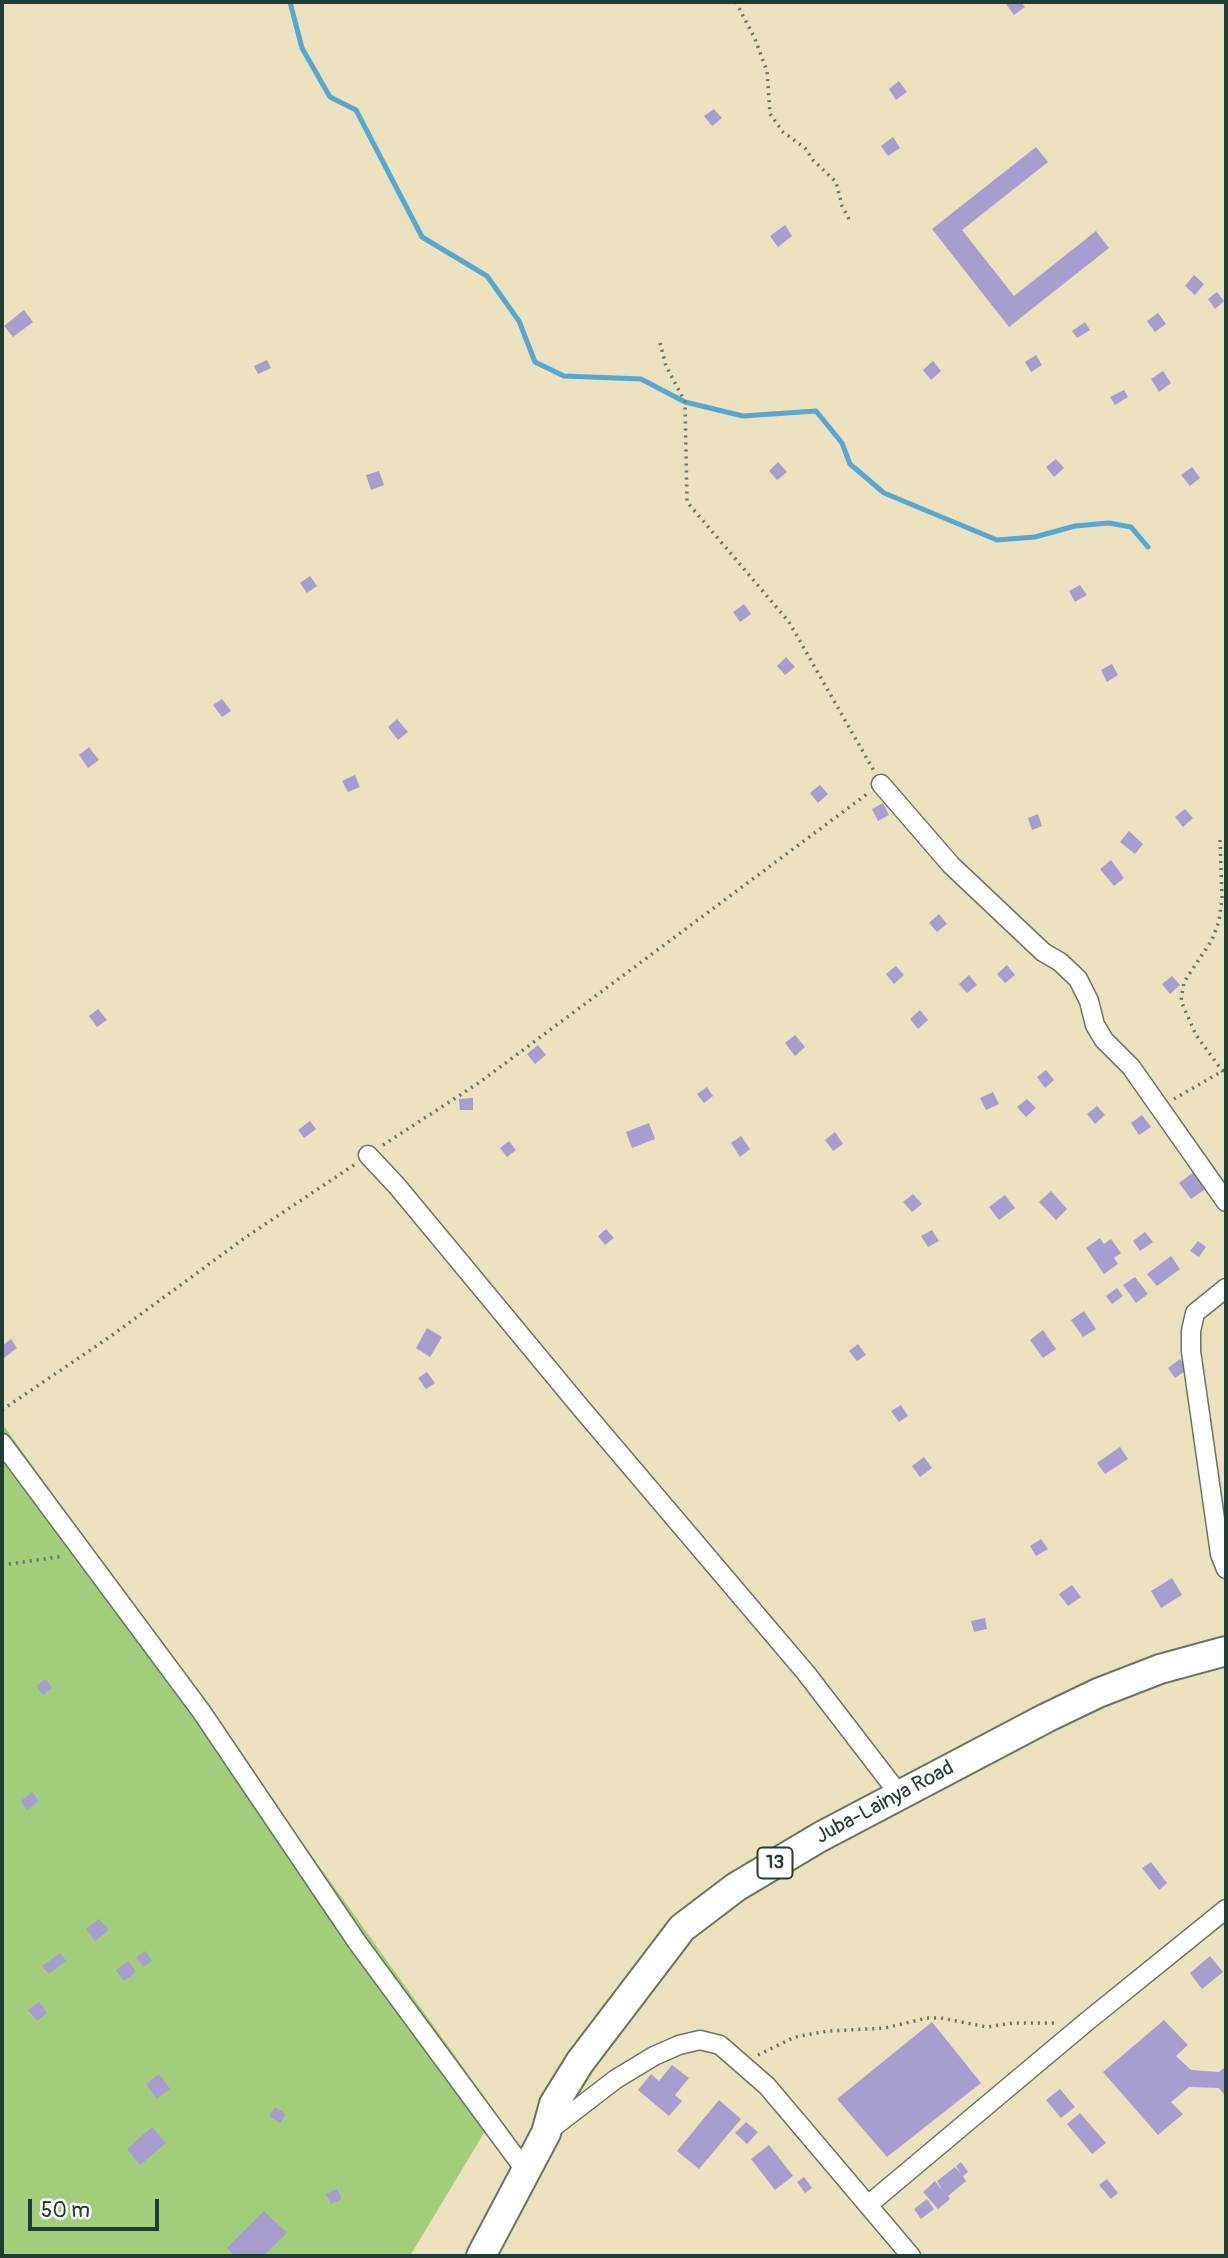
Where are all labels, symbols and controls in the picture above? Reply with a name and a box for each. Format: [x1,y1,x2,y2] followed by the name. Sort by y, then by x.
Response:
[812,1756,958,1850] street label: Juba-Lainya Road
[758,1848,792,1879] road number: 13
[32,2184,163,2228] scale bar
[41,2197,90,2224] text: 50 m

